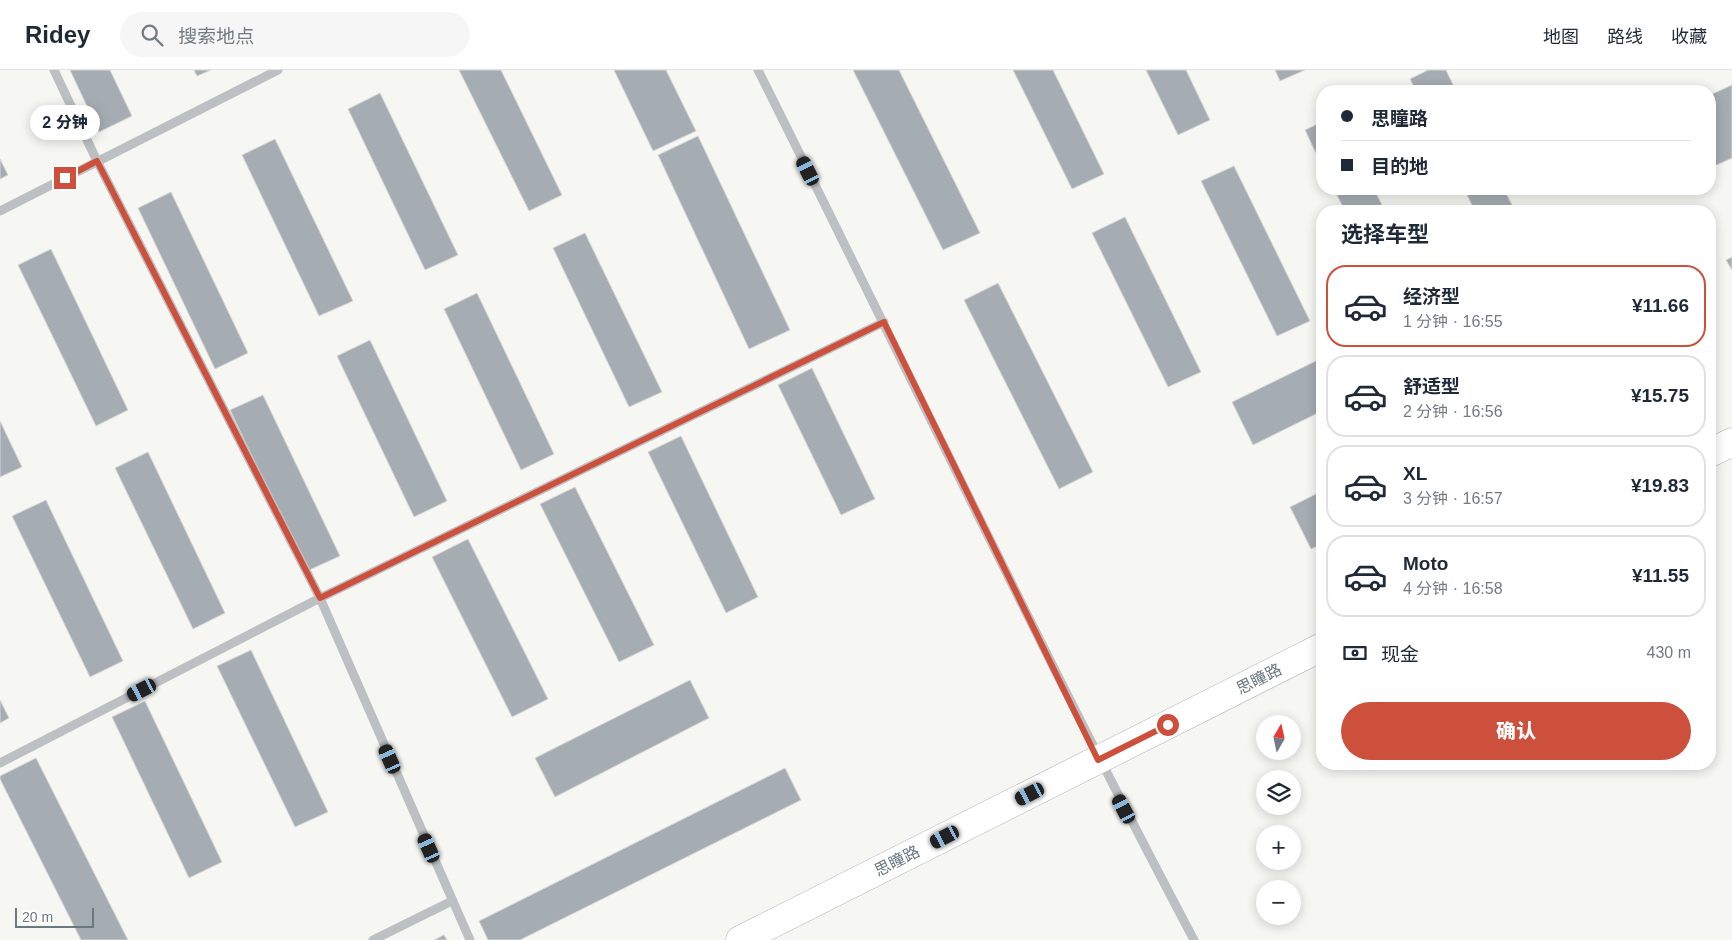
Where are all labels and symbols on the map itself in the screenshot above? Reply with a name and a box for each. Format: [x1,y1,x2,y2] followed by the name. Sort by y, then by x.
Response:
[30,106,100,140] callout: 2 分钟
[794,154,821,188] car
[54,167,76,189] route end
[1233,660,1284,697] street label: 思瞳路
[125,677,158,703] car
[1157,714,1179,736] route start
[1256,715,1301,760] north arrow
[377,742,402,776] car
[1013,781,1046,807] car
[1110,792,1137,826] car
[928,824,961,850] car
[416,831,441,865] car
[871,842,922,879] street label: 思瞳路
[15,905,94,928] scale bar

